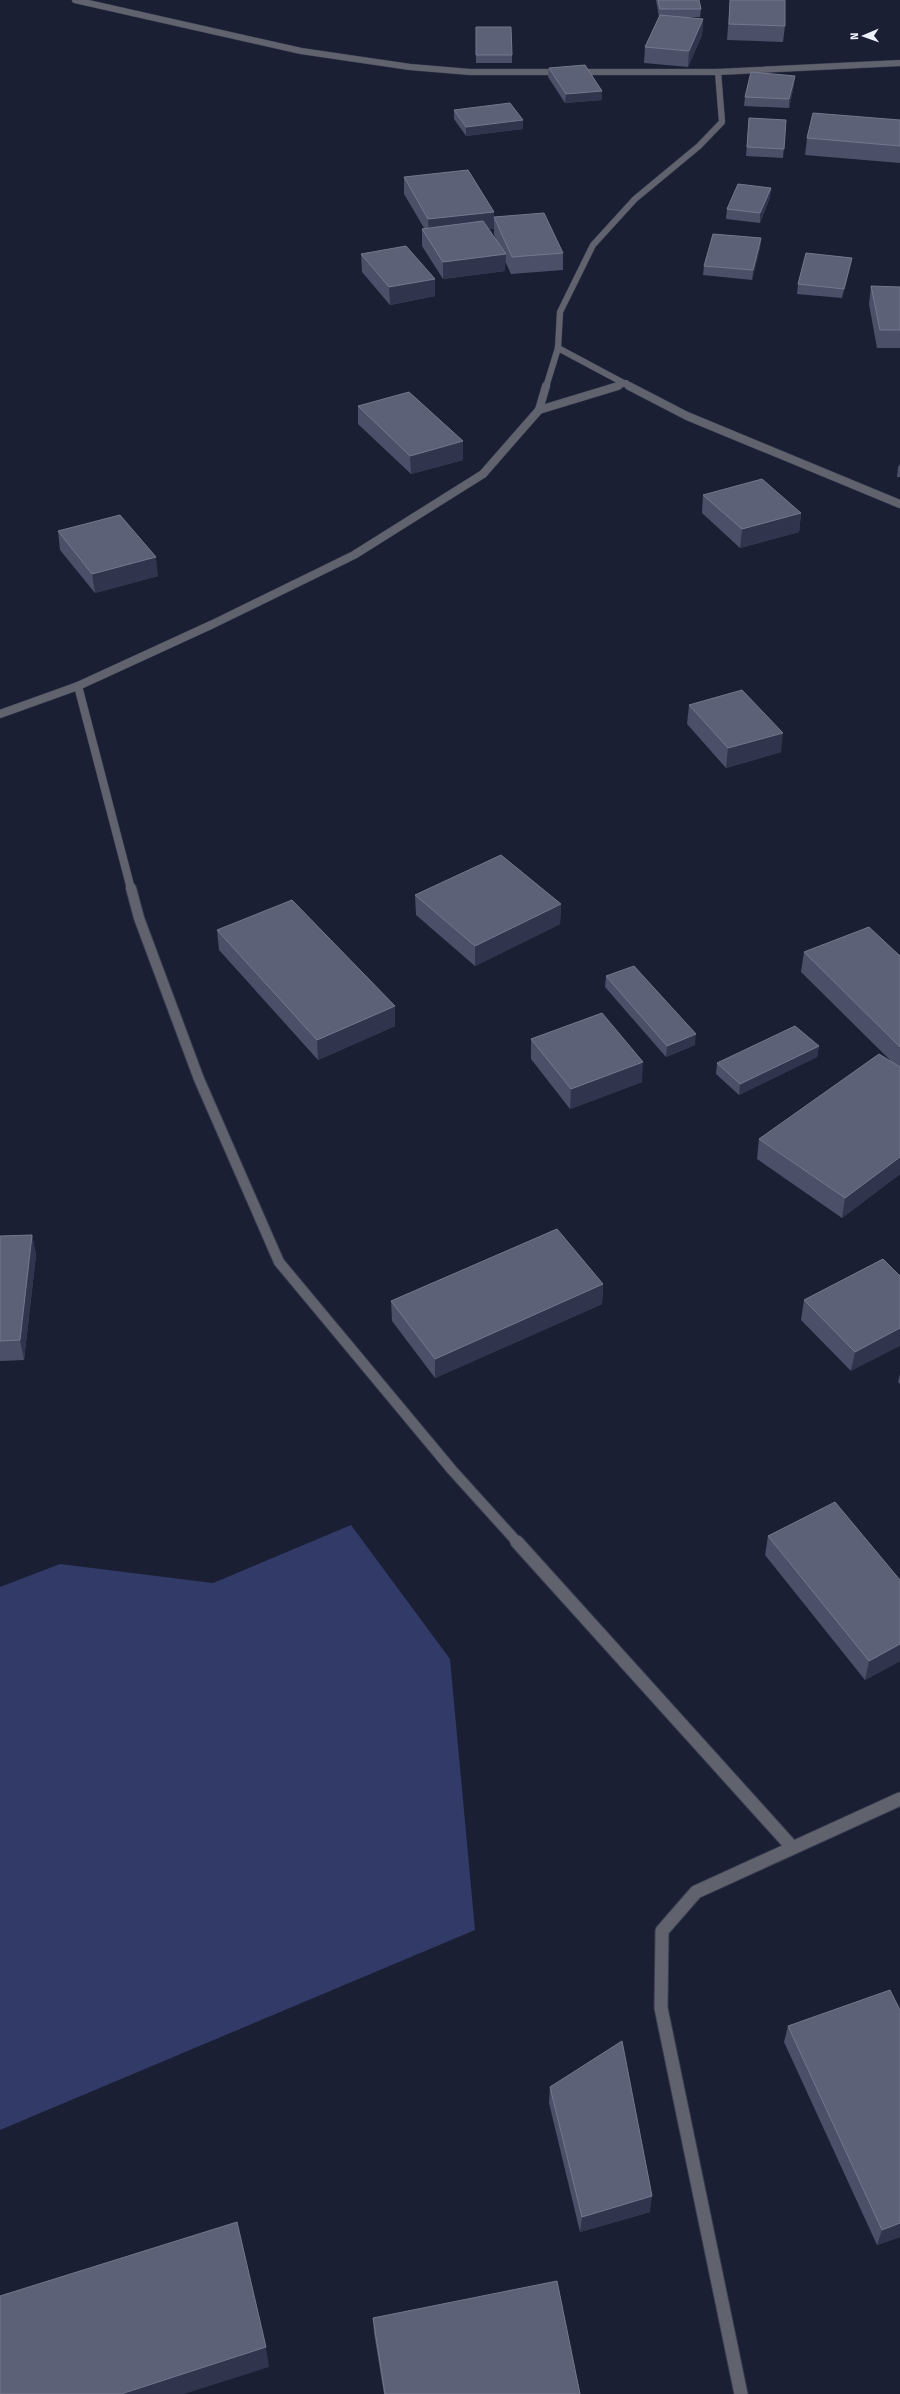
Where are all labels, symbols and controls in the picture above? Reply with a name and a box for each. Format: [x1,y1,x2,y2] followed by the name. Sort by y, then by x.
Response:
[844,16,884,56] north arrow
[848,32,861,40] text: N

